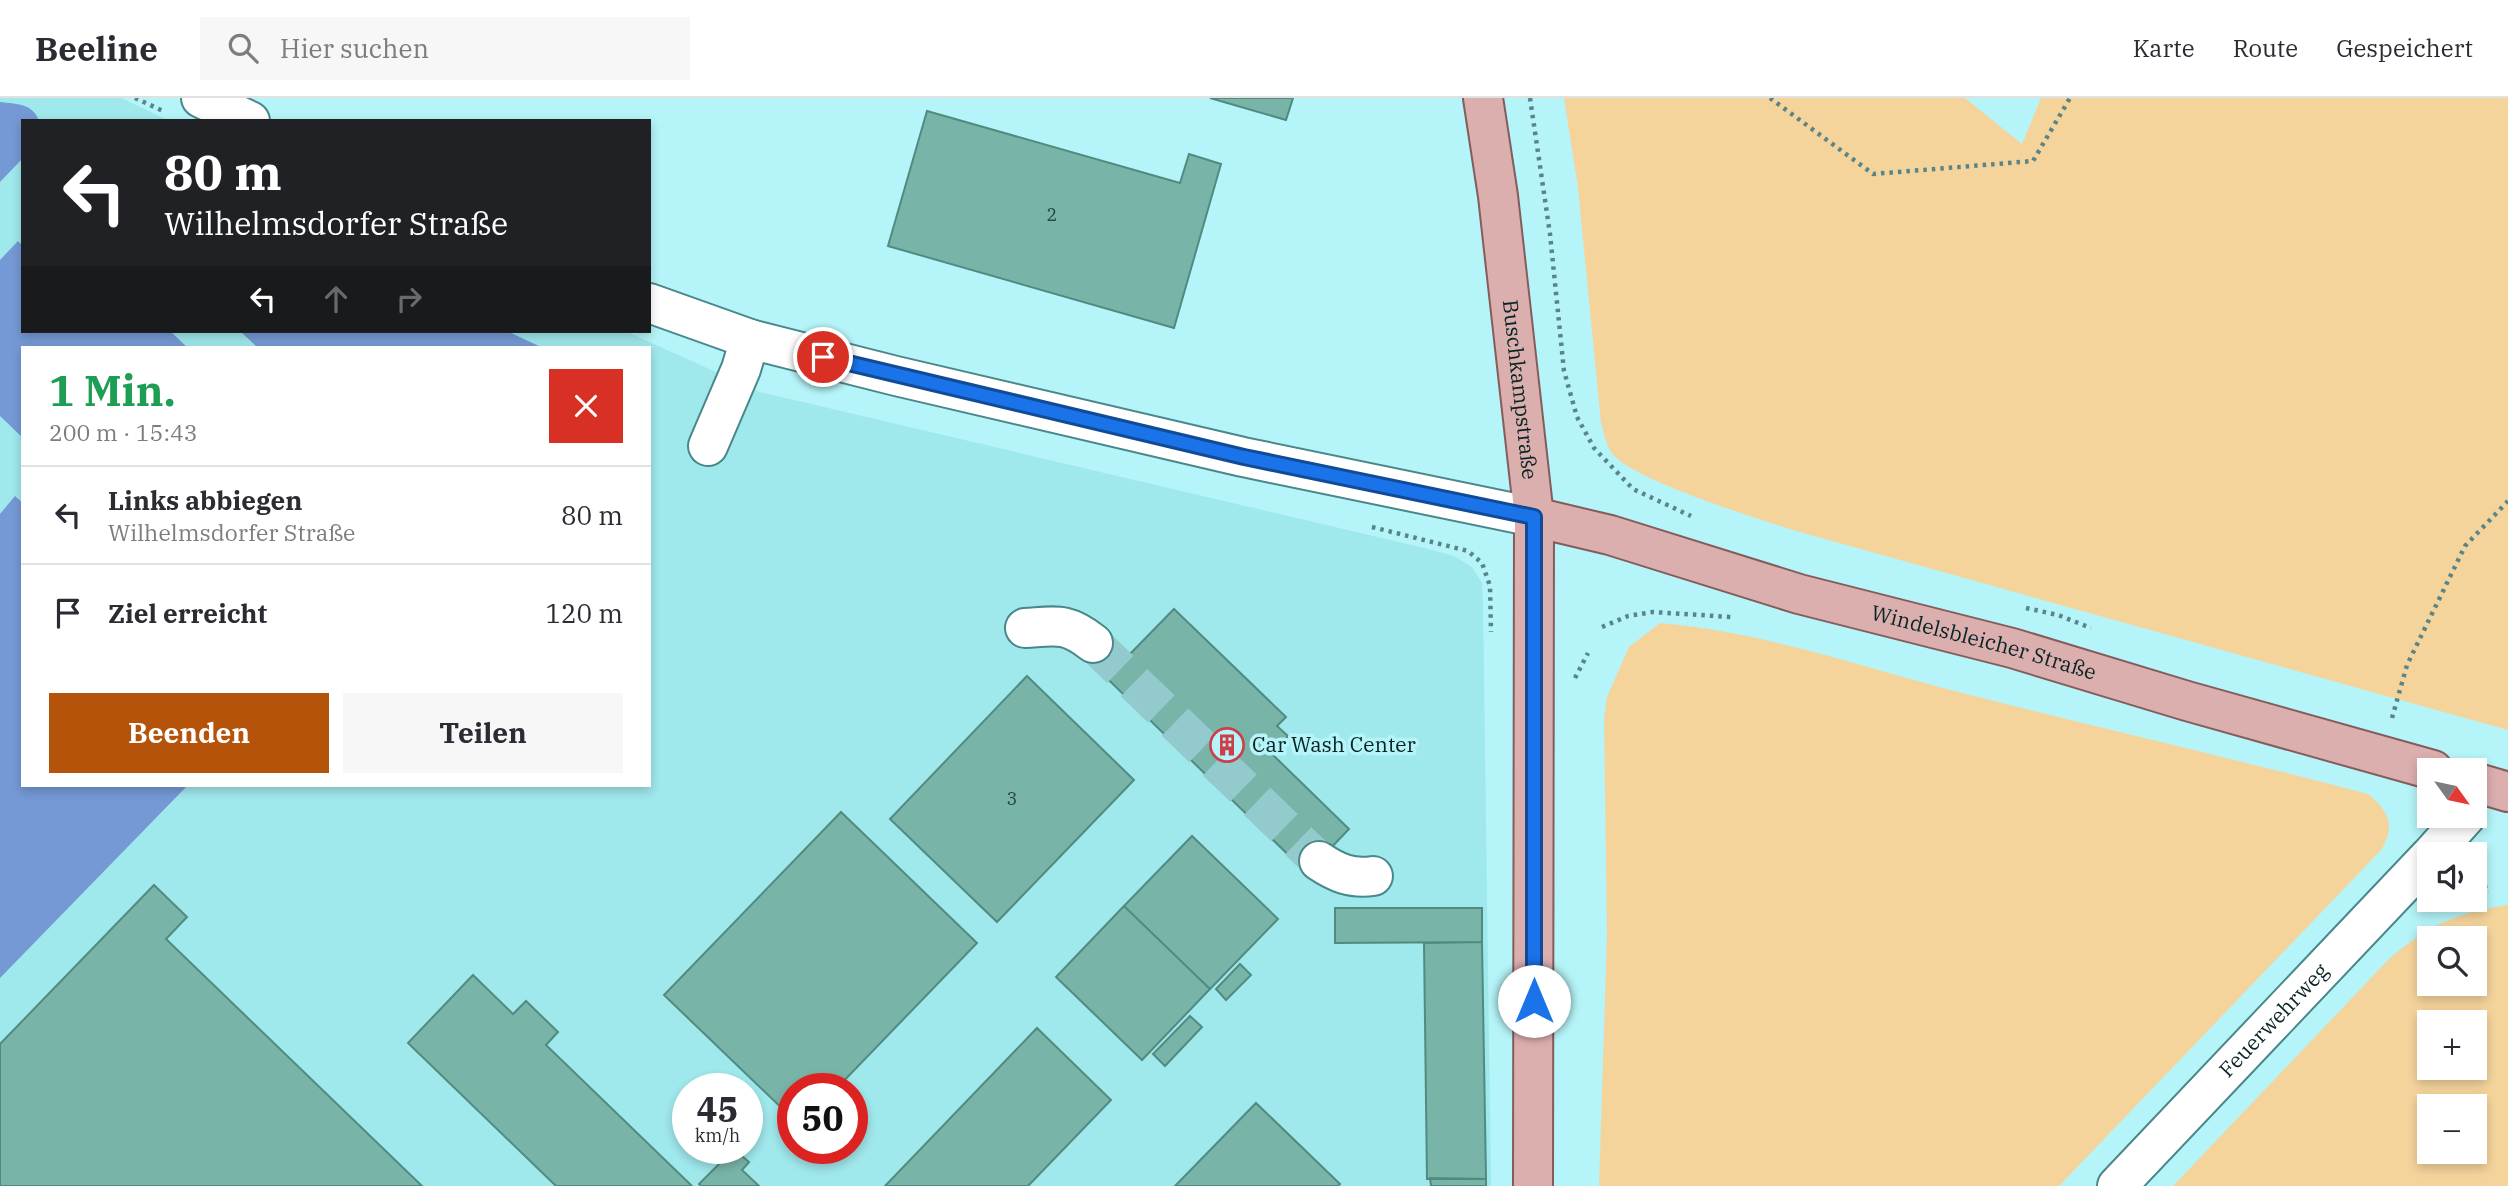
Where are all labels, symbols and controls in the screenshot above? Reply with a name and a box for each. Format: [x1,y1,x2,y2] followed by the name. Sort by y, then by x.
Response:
[200,17,690,80] search box
[35,27,158,70] text: Beeline
[224,29,262,67] icon: search
[280,31,429,65] text: Hier suchen
[2133,32,2195,64] text: Karte
[2233,32,2298,64] text: Route
[2336,32,2473,64] text: Gespeichert
[164,140,282,203] text: 80 m
[49,147,140,238] icon: left
[164,202,508,244] text: Wilhelmsdorfer Straße
[1047,203,1057,226] house number: 2
[244,280,282,318] icon: left
[317,280,355,318] icon: ahead
[390,280,428,318] icon: right
[1497,298,1545,481] street label: Buschkampstraße
[793,327,853,387] pin
[804,338,842,376] icon: arrive
[49,363,176,418] text: 1 Min.
[549,369,623,443] button: close
[49,417,198,447] text: 200 m · 15:43
[108,483,303,517] text: Links abbiegen
[49,496,87,534] icon: left
[561,498,623,532] text: 80 m
[108,517,355,547] text: Wilhelmsdorfer Straße
[49,594,87,632] icon: arrive
[108,596,267,630] text: Ziel erreicht
[545,596,623,630] text: 120 m
[1868,598,2100,686] street label: Windelsbleicher Straße
[49,693,329,773] button: Beenden
[343,693,623,773] button: Teilen
[1208,726,1246,764] building icon: Car Wash Center
[1252,730,1417,758] place label: Car Wash Center
[2417,758,2487,828] north arrow
[2417,758,2487,1164] map controls
[1007,787,1017,810] house number: 3
[2417,842,2487,912] button: sound
[2417,926,2487,996] button: search
[2212,956,2334,1083] street label: Feuerwehrweg
[1497,964,1571,1038] position arrow
[2417,1010,2487,1080] button: +
[777,1073,868,1164] speed limit sign: 50
[696,1086,739,1132] text: 45
[2417,1094,2487,1164] button: −
[695,1124,740,1147] text: km/h

